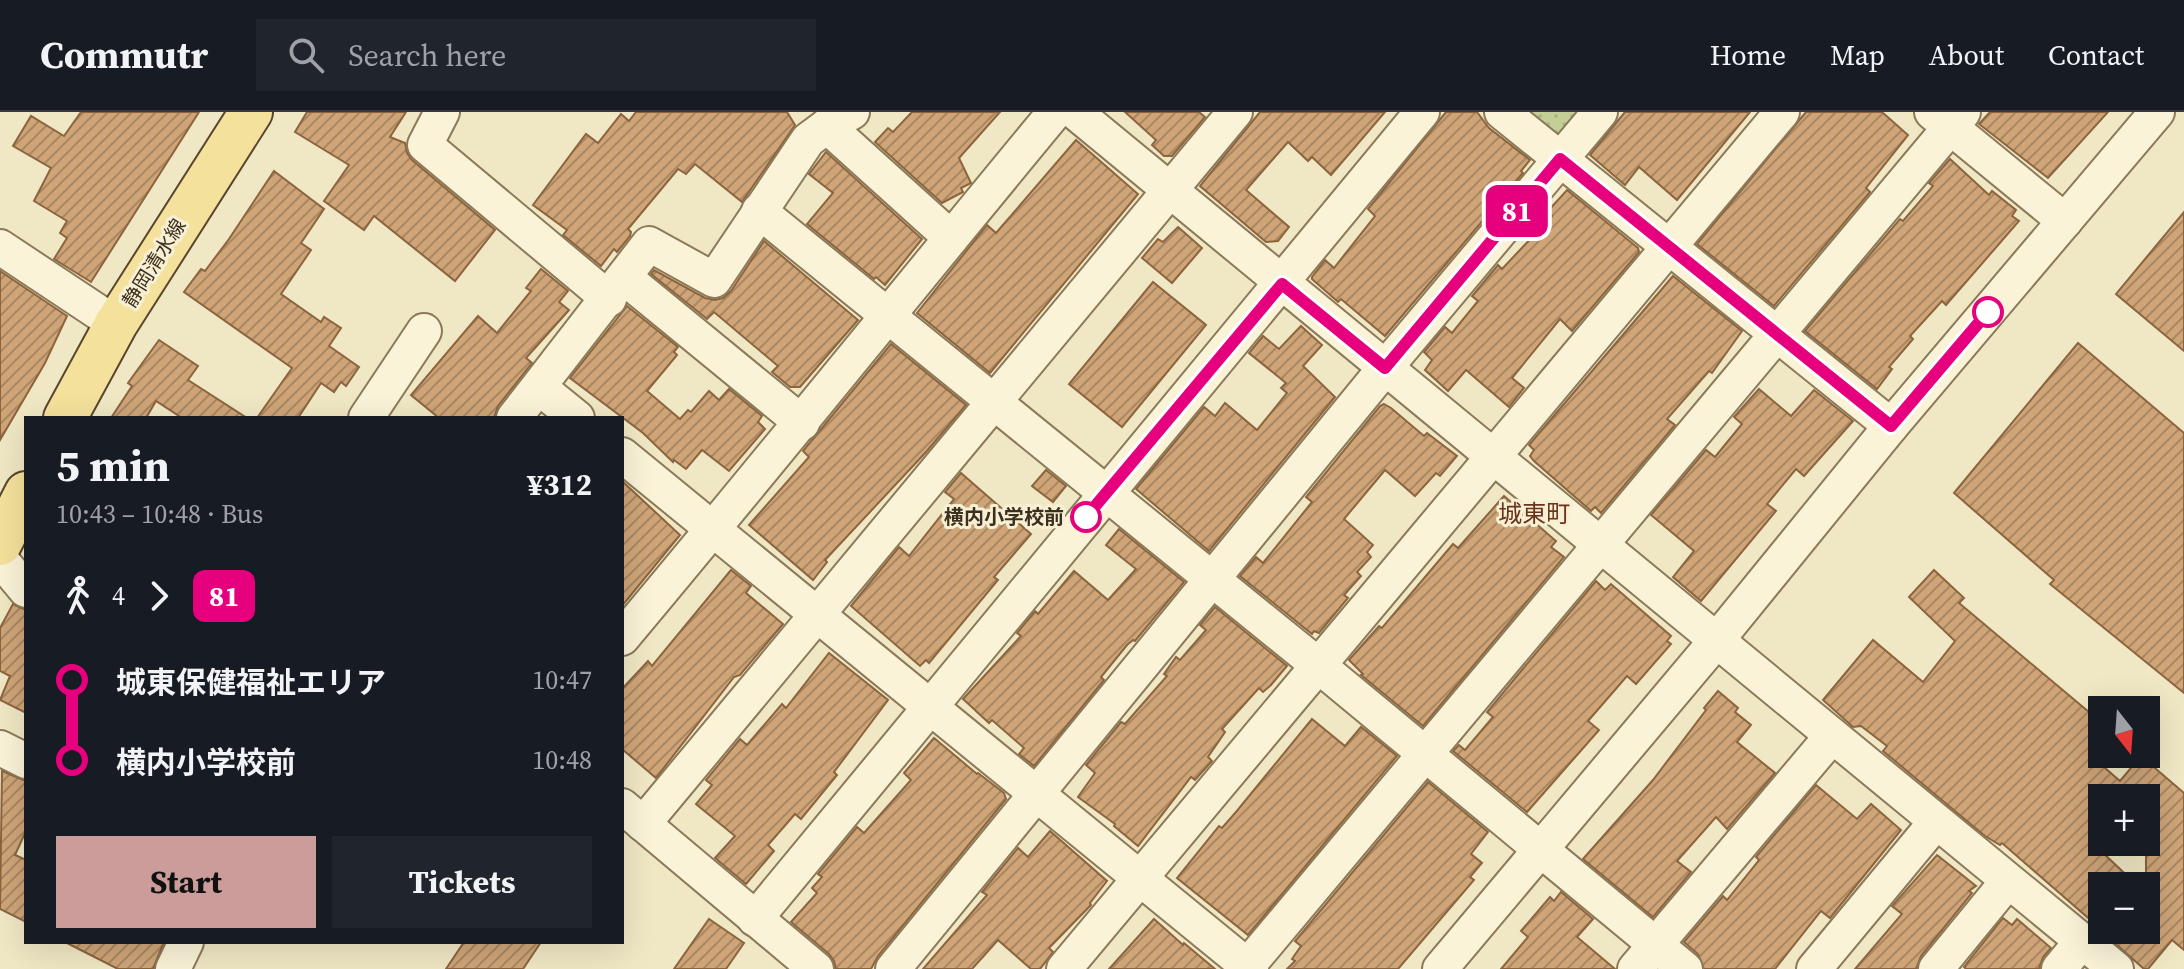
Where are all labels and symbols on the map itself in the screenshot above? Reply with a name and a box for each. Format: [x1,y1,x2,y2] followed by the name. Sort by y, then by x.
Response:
[1481,185,1553,237] line badge: 81
[116,213,192,313] street label: 静岡清水線
[1973,297,2003,327] unlabelled marker
[1498,497,1570,530] district label: 城東町
[1071,502,1101,532] marker: 横内小学校前
[944,503,1064,531] place label: 横内小学校前
[2088,696,2160,768] north arrow

